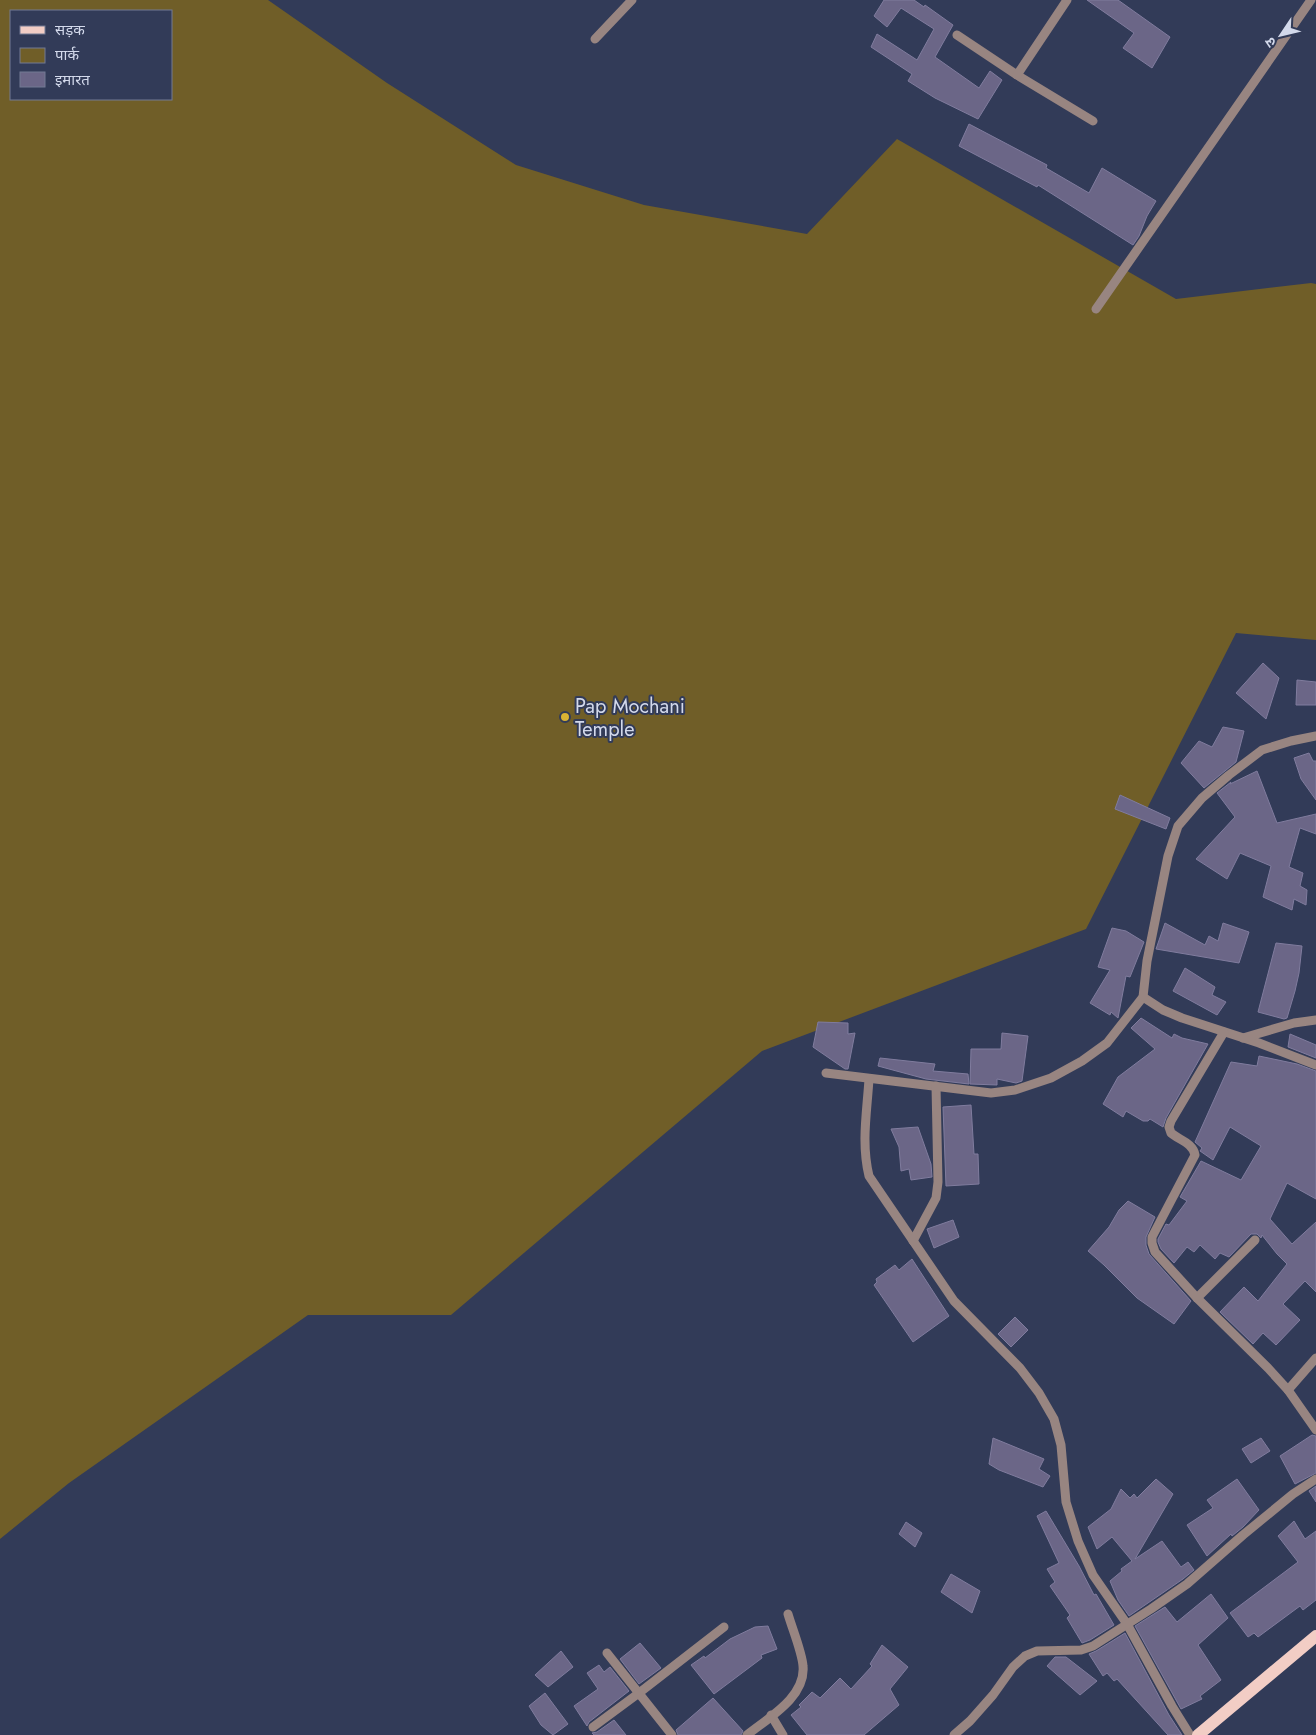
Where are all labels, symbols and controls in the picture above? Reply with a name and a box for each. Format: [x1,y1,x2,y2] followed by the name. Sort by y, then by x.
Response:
[10,10,172,100] legend
[1256,10,1306,60] north arrow
[55,19,85,41] text: सड़क
[1259,33,1281,52] text: उ
[55,44,79,66] text: पार्क
[55,69,90,91] text: इमारत
[575,692,685,744] place label: Pap Mochani Temple
[559,711,571,723] marker: Pap Mochani Temple

